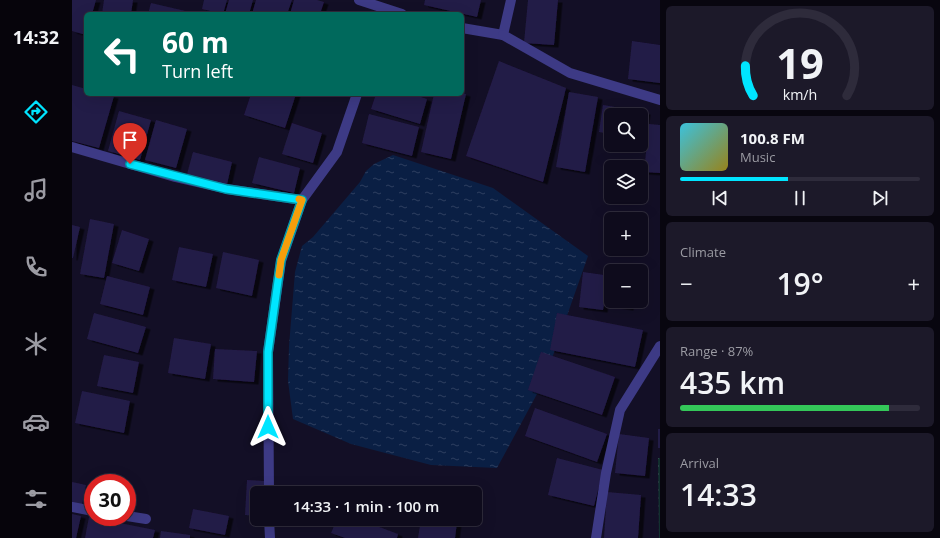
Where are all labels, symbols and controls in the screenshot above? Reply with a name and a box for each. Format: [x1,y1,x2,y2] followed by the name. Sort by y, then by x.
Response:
[162,23,229,61] text: 60 m
[13,25,59,49] text: 14:32
[96,28,148,80] icon: left
[776,35,824,91] text: 19
[162,59,233,83] text: Turn left
[783,85,817,104] text: km/h
[22,98,50,126] icon: directions
[604,108,648,308] map controls
[604,108,648,152] button: search
[113,123,147,164] pin
[740,128,805,148] text: 100.8 FM
[119,129,141,151] icon: arrive
[740,148,775,166] text: Music
[604,160,648,204] button: layers
[22,176,50,204] icon: music
[709,187,731,209] icon: previous
[789,187,811,209] icon: pause
[869,187,891,209] icon: next
[604,212,648,256] button: +
[680,243,726,261] text: Climate
[22,253,50,281] icon: phone
[776,263,824,304] text: 19°
[604,264,648,308] button: −
[680,268,693,298] text: −
[907,268,920,298] text: +
[22,330,50,358] icon: climate
[680,342,753,360] text: Range · 87%
[680,362,785,403] text: 435 km
[247,406,289,448] position arrow
[22,408,50,436] icon: car
[680,454,719,472] text: Arrival
[84,474,136,526] speed limit sign: 30
[680,474,757,515] text: 14:33
[22,485,50,513] icon: filters
[293,496,439,516] text: 14:33 · 1 min · 100 m

